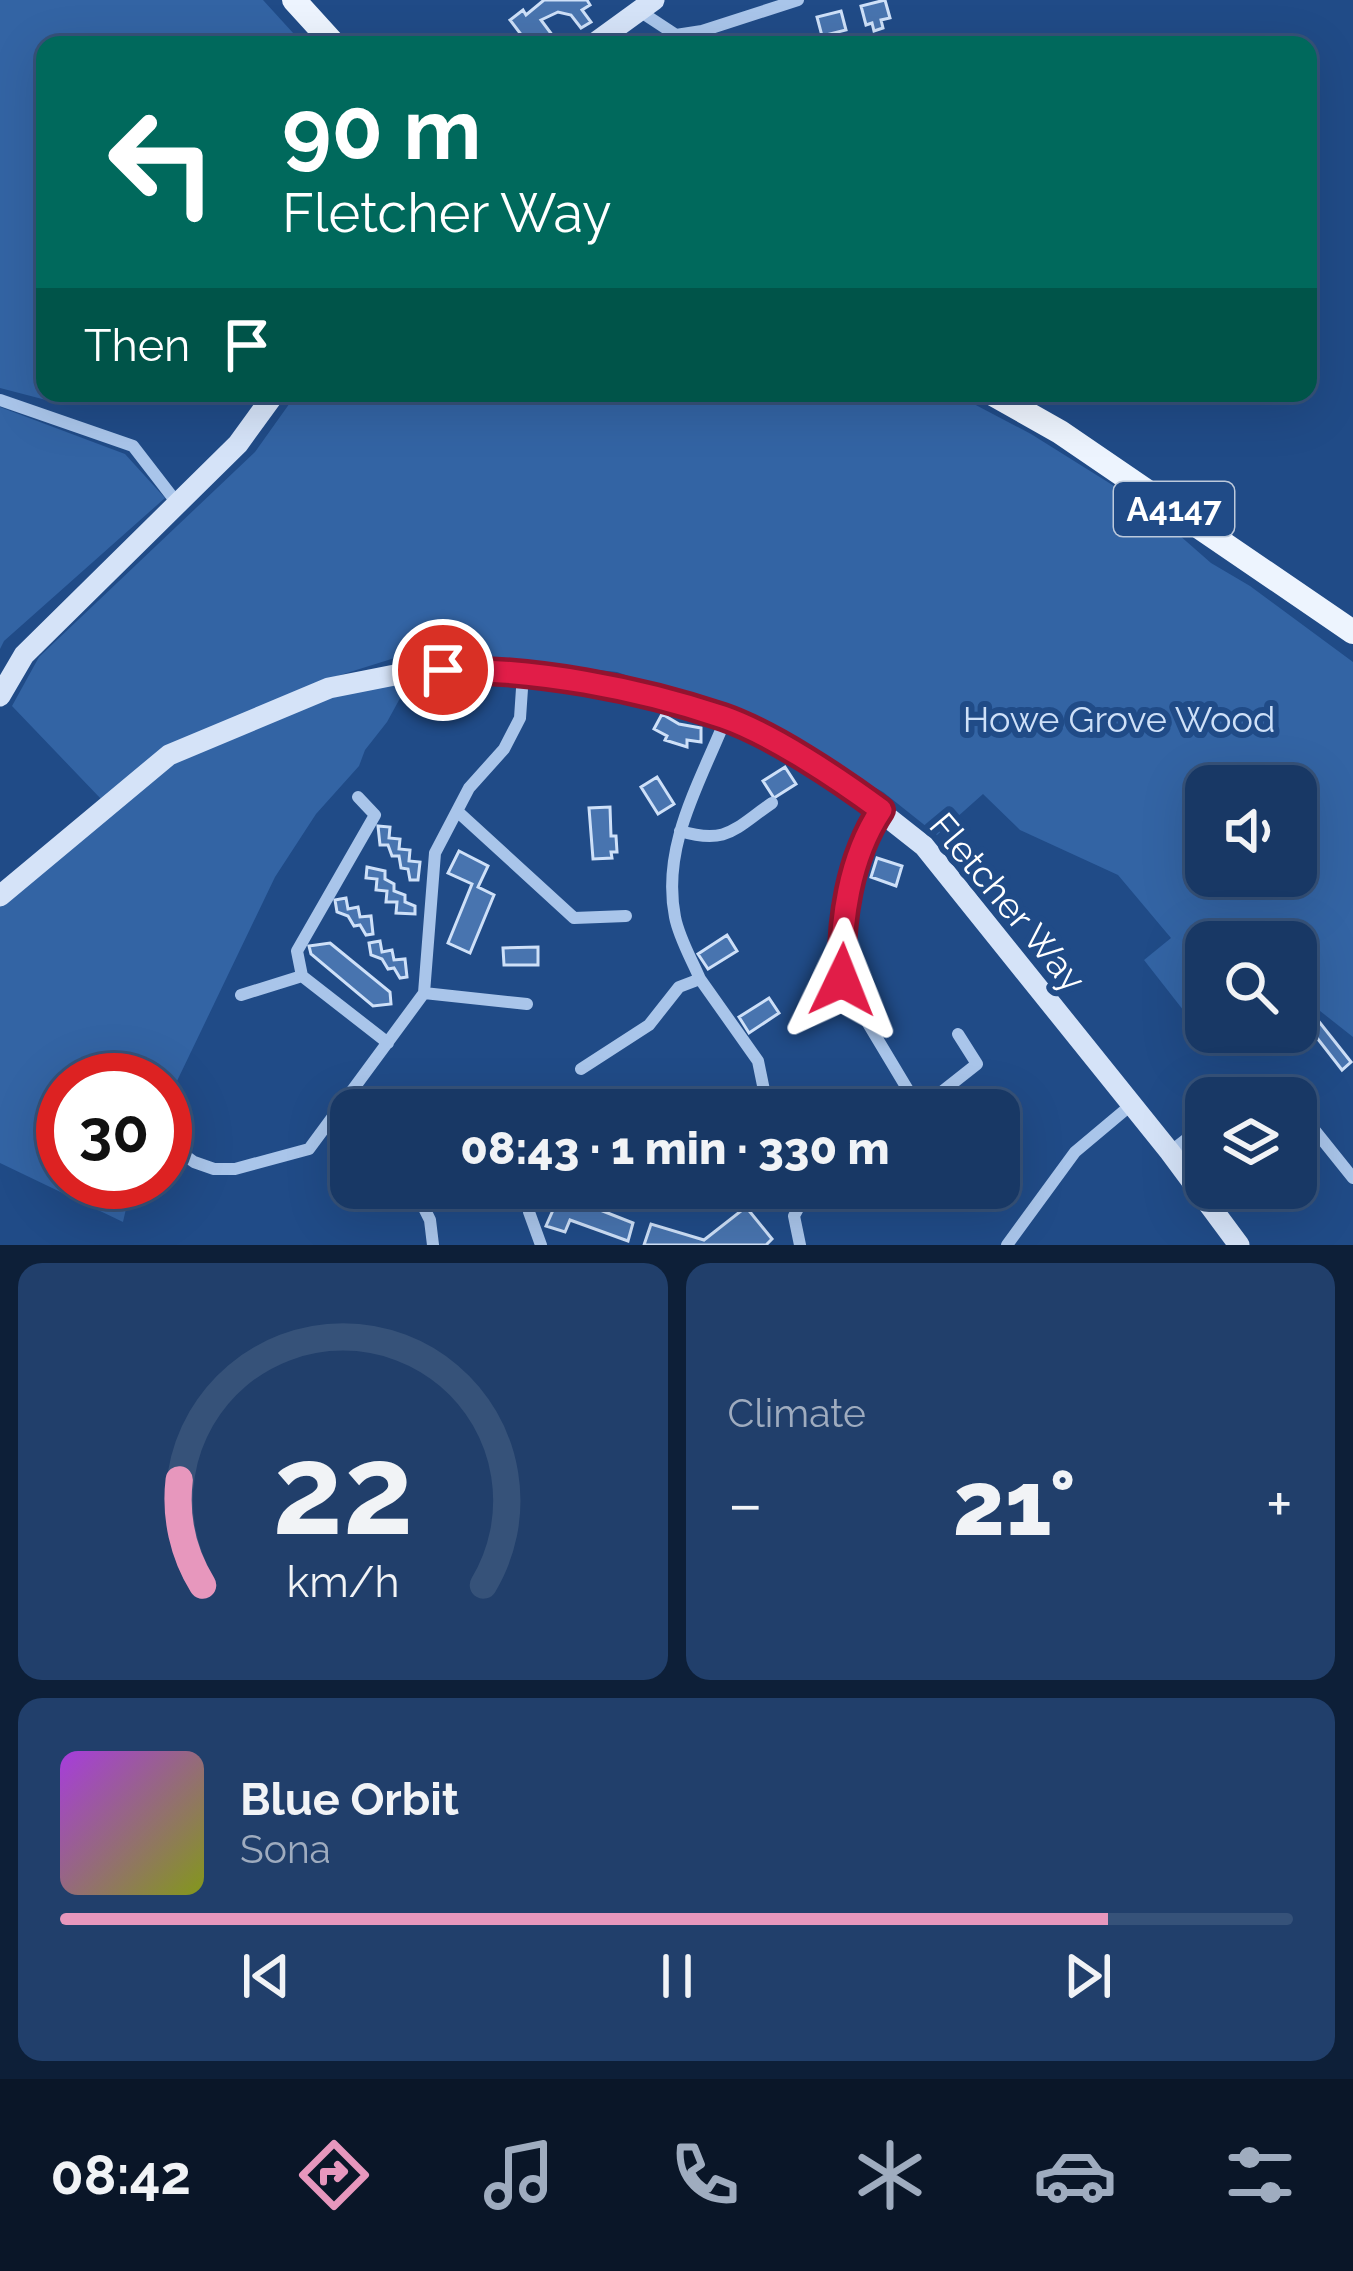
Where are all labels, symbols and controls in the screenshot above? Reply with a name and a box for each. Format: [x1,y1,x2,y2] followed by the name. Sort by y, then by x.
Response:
[282,80,481,179] text: 90 m
[84,84,240,240] icon: left
[282,181,611,245] text: Fletcher Way
[214,312,280,378] icon: arrive
[84,319,190,372] text: Then
[1114,482,1234,536] road number: A4147
[392,619,494,721] pin
[410,637,476,703] icon: arrive
[963,698,1275,740] park label: Howe Grove Wood
[1185,765,1317,1209] map controls
[1185,765,1317,897] button: sound
[921,804,1095,1000] street label: Fletcher Way
[779,917,905,1043] position arrow
[1185,921,1317,1053] button: search
[36,1053,192,1209] speed limit sign: 30
[1185,1077,1317,1209] button: layers
[460,1122,890,1175] text: 08:43 · 1 min · 330 m
[728,1390,866,1436] text: Climate
[272,1417,413,1563] text: 22
[953,1450,1076,1556] text: 21°
[728,1465,763,1542] text: −
[1266,1465,1293,1542] text: +
[286,1556,399,1606] text: km/h
[240,1773,459,1826] text: Blue Orbit
[240,1826,331,1872] text: Sona
[233,1943,299,2009] icon: previous
[644,1943,710,2009] icon: pause
[1055,1943,1121,2009] icon: next
[292,2133,376,2217] icon: directions
[477,2133,561,2217] icon: music
[663,2133,747,2217] icon: phone
[848,2133,932,2217] icon: climate
[1033,2133,1117,2217] icon: car
[1218,2133,1302,2217] icon: filters
[51,2143,191,2207] text: 08:42

